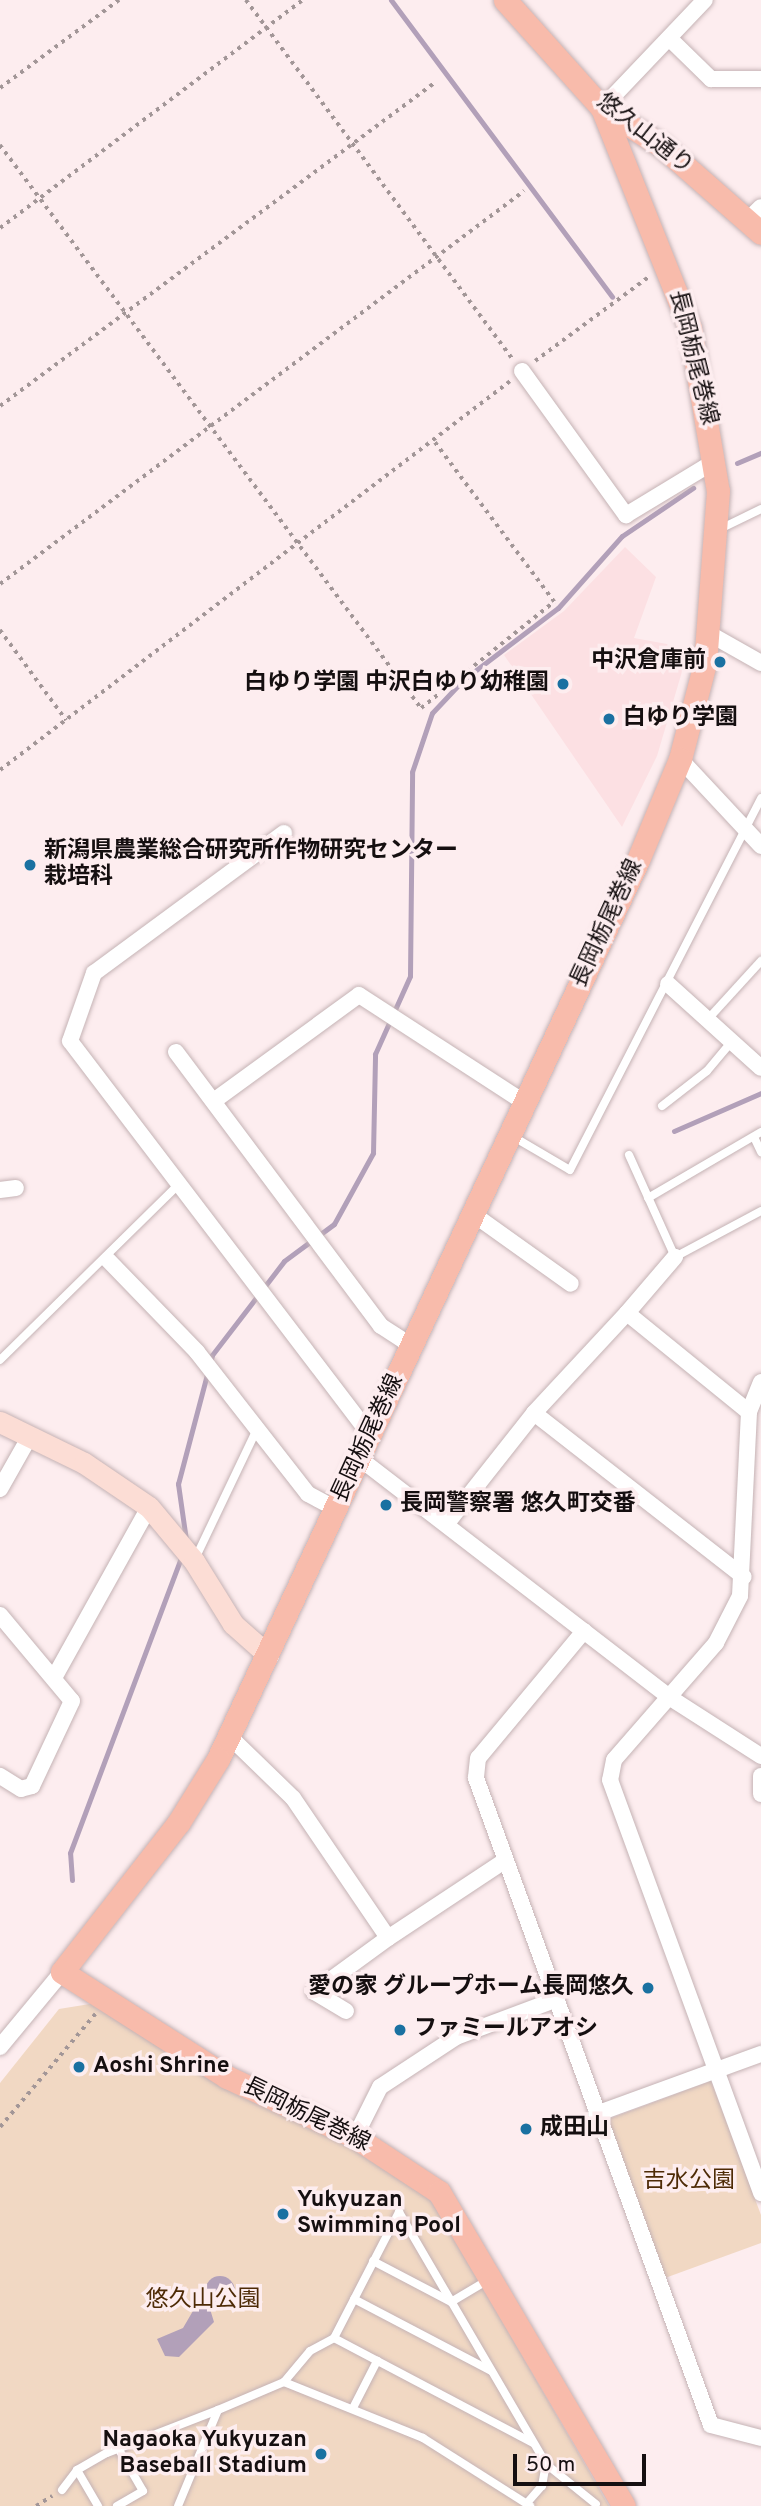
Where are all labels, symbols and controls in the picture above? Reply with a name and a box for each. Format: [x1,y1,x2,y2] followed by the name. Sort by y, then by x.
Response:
[590,89,698,181] street label: 悠久山通り
[662,288,722,428] street label: 長岡栃尾巻線
[591,648,706,676] place label: 中沢倉庫前
[712,654,728,670] marker: 中沢倉庫前
[244,670,549,698] place label: 白ゆり学園 中沢白ゆり幼稚園
[555,676,571,692] marker: 白ゆり学園 中沢白ゆり幼稚園
[623,705,738,733] place label: 白ゆり学園
[601,711,617,727] marker: 白ゆり学園
[44,838,458,892] place label: 新潟県農業総合研究所作物研究センター 栽培科
[566,856,650,992] street label: 長岡栃尾巻線
[22,857,38,873] marker: 新潟県農業総合研究所作物研究センター 栽培科
[327,1371,411,1507] street label: 長岡栃尾巻線
[400,1491,636,1519] place label: 長岡警察署 悠久町交番
[378,1497,394,1513] marker: 長岡警察署 悠久町交番
[306,1974,634,2002] place label: 愛の家 グループホーム長岡悠久
[640,1980,656,1996] marker: 愛の家 グループホーム長岡悠久
[414,2016,598,2044] place label: ファミールアオシ
[392,2022,408,2038] marker: ファミールアオシ
[93,2053,230,2081] place label: Aoshi Shrine
[71,2059,87,2075] marker: Aoshi Shrine
[238,2073,374,2159] street label: 長岡栃尾巻線
[540,2115,609,2143] place label: 成田山
[518,2121,534,2137] marker: 成田山
[643,2168,735,2196] park label: 吉水公園
[297,2187,461,2241] place label: Yukyuzan Swimming Pool
[275,2206,291,2222] marker: Yukyuzan Swimming Pool
[146,2287,260,2315] park label: 悠久山公園
[102,2427,307,2481] place label: Nagaoka Yukyuzan Baseball Stadium
[516,2440,649,2484] scale bar
[313,2446,329,2462] marker: Nagaoka Yukyuzan Baseball Stadium
[526,2452,575,2479] text: 50 m

